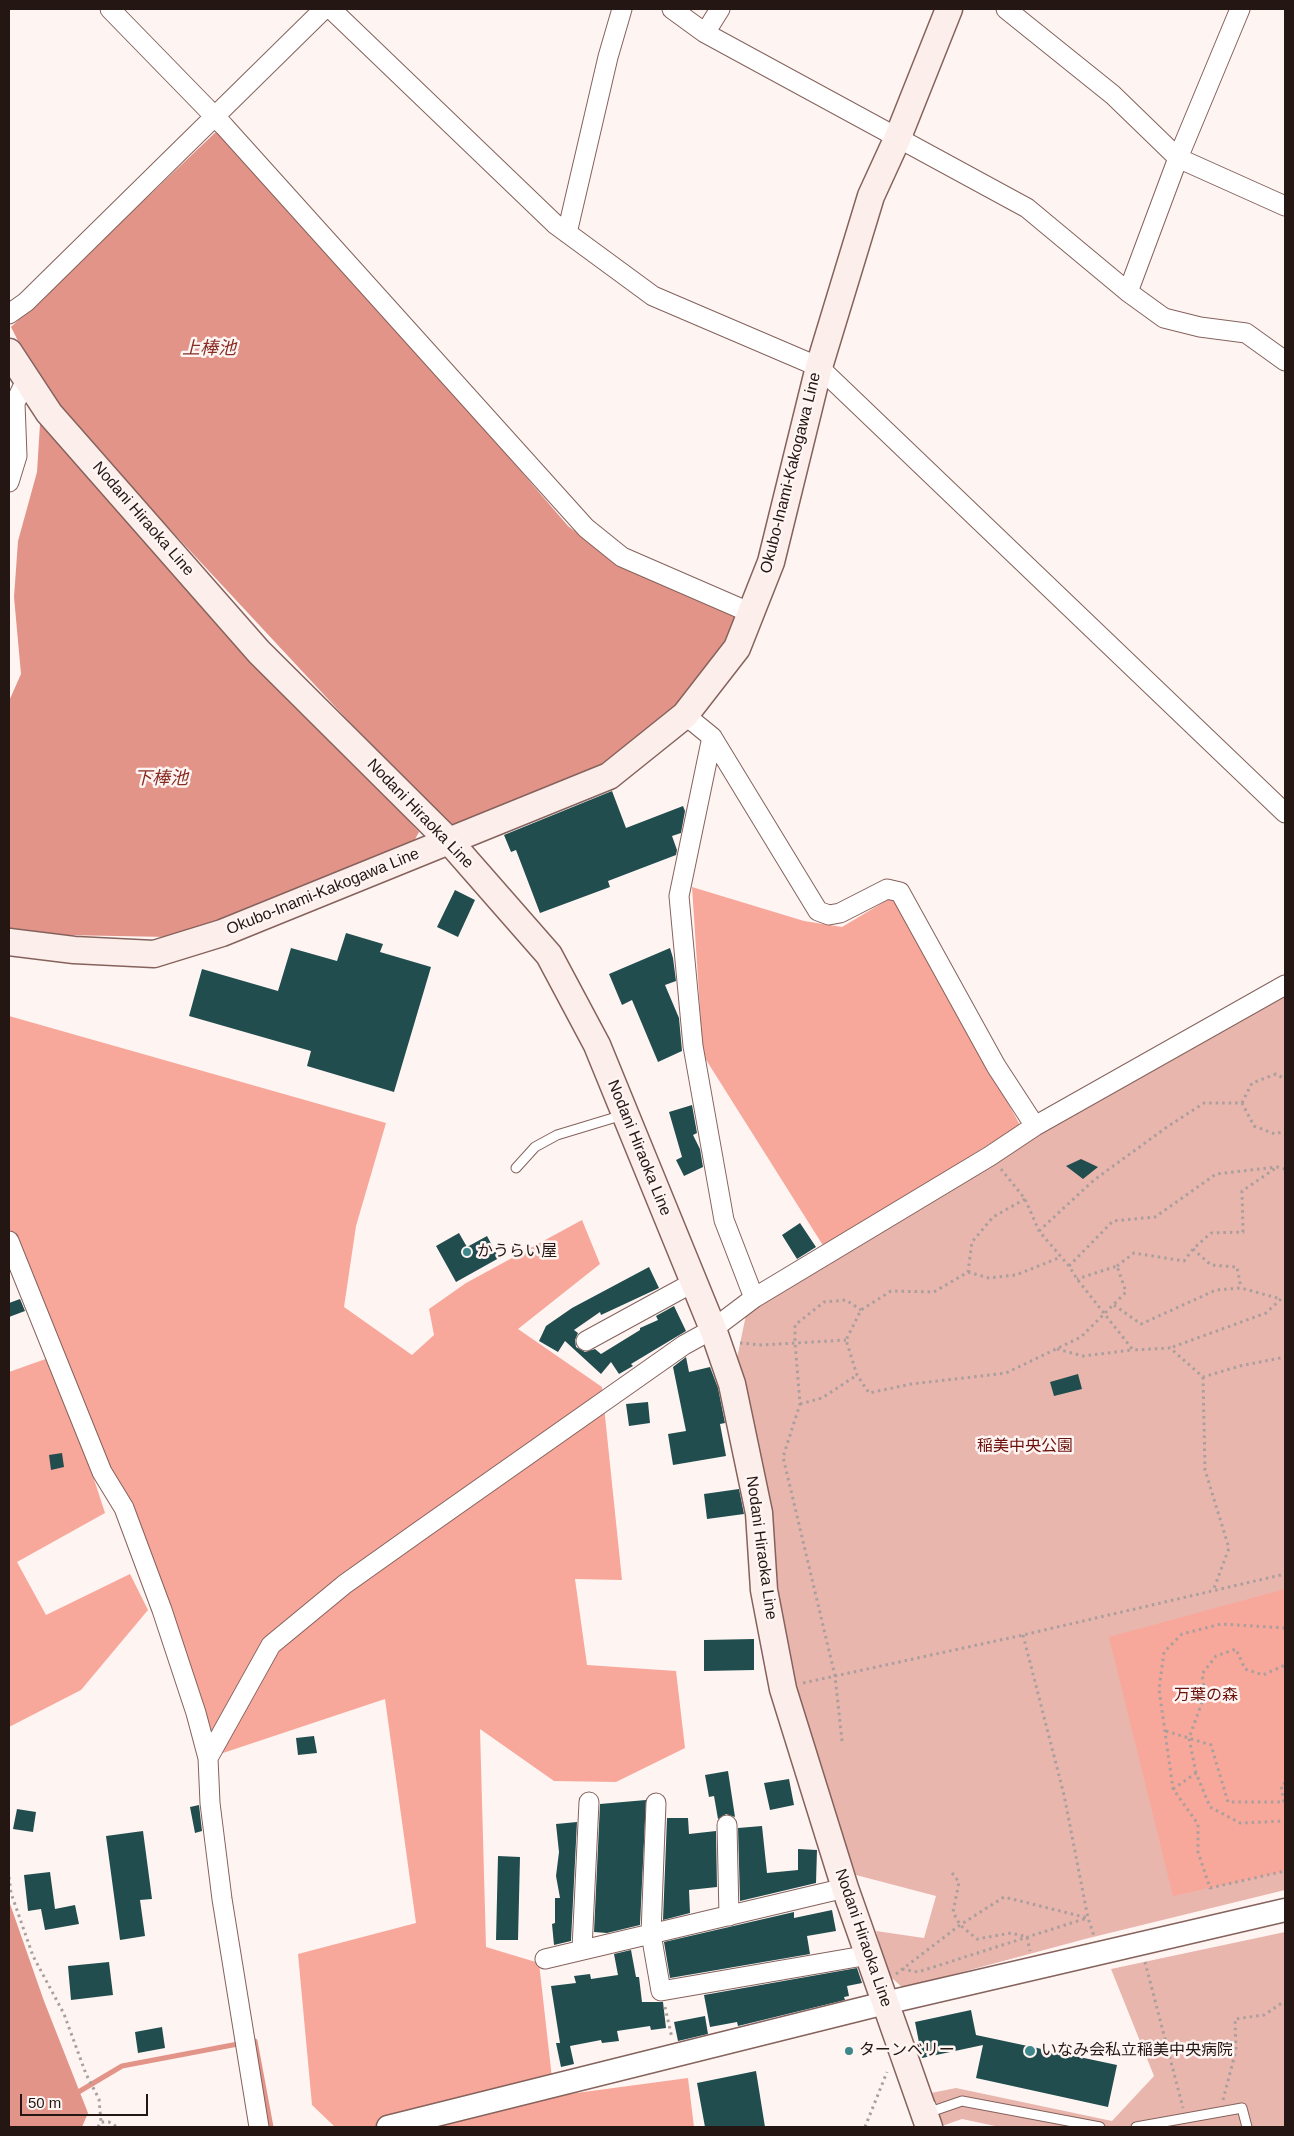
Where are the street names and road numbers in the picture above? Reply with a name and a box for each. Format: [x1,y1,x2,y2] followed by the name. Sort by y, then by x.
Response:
[757,371,825,575] street label: Okubo-Inami-Kakogawa Line
[88,458,198,580] street label: Nodani Hiraoka Line
[363,755,477,873] street label: Nodani Hiraoka Line
[224,844,422,940] street label: Okubo-Inami-Kakogawa Line
[603,1077,675,1219] street label: Nodani Hiraoka Line
[741,1475,781,1621] street label: Nodani Hiraoka Line
[830,1866,896,2010] street label: Nodani Hiraoka Line

